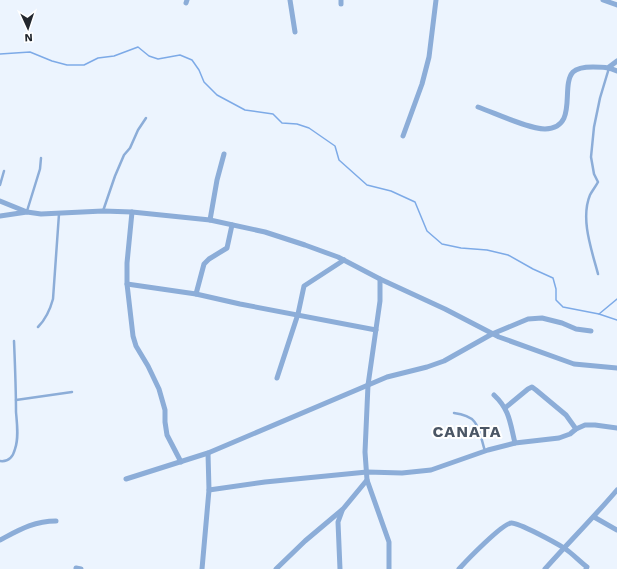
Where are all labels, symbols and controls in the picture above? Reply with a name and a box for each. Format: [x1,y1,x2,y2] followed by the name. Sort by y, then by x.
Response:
[8,8,48,48] north arrow
[24,31,33,44] text: N
[432,422,502,441] district label: CANATA

